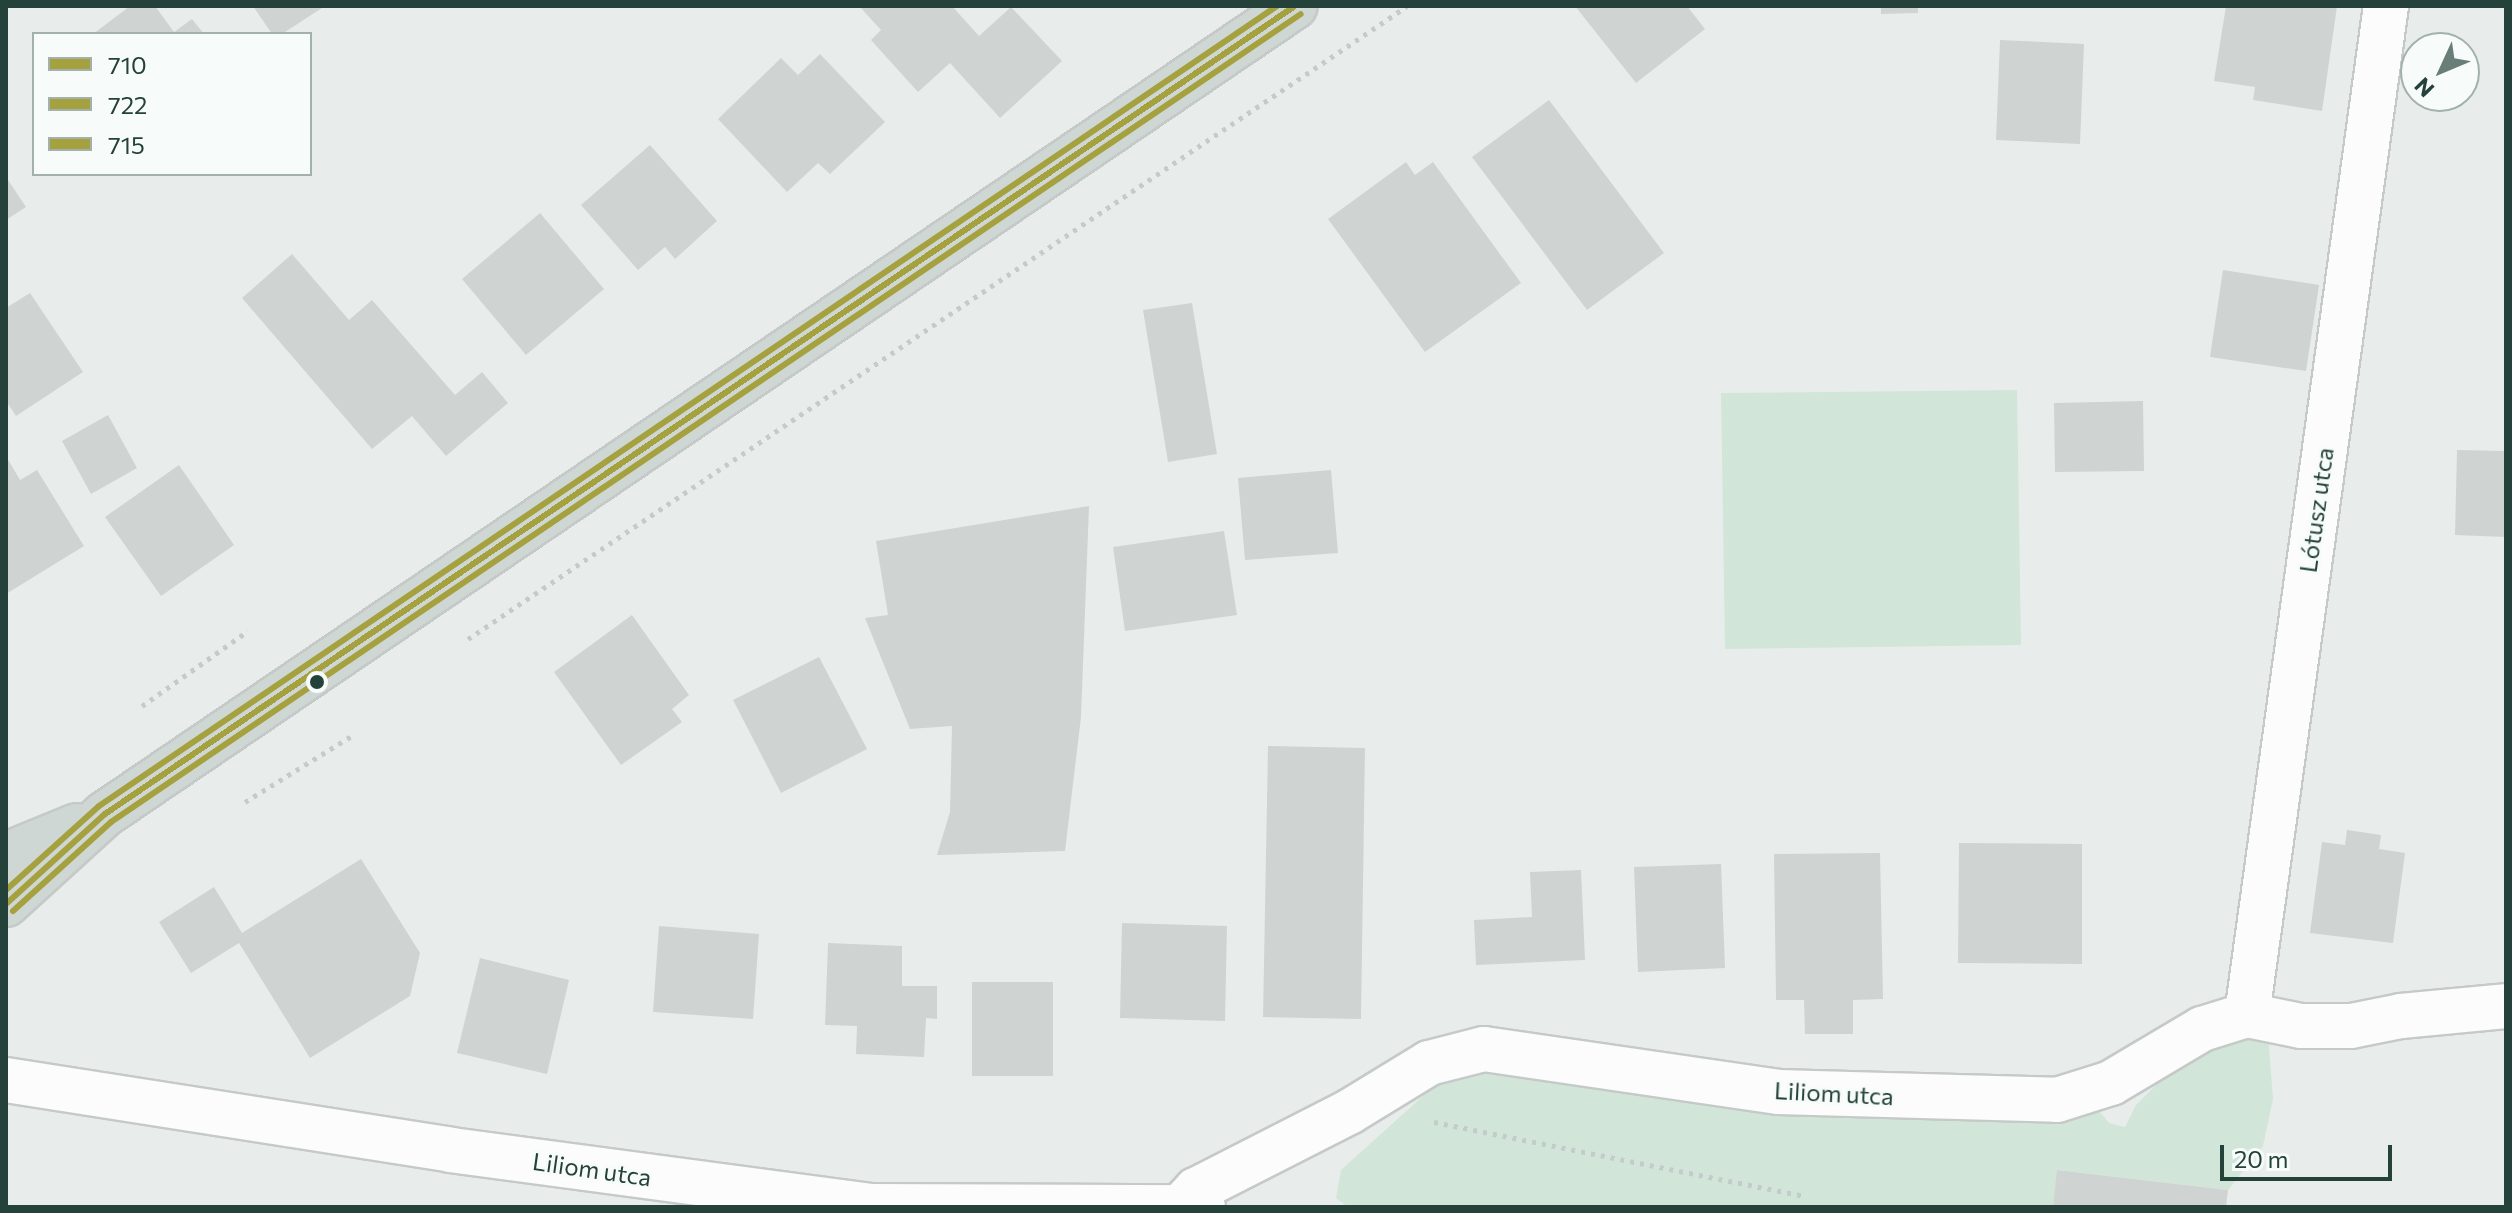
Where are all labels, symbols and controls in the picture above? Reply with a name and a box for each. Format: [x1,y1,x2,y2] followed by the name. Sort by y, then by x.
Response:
[32,32,312,176] legend
[2400,32,2480,112] north arrow
[108,50,147,79] text: 710
[2408,72,2439,103] text: N
[108,90,147,119] text: 722
[108,130,145,159] text: 715
[2293,446,2339,574] street label: Lótusz utca
[309,674,325,690] unlabelled marker
[1774,1075,1894,1111] street label: Liliom utca
[2224,1129,2396,1179] scale bar
[2234,1144,2288,1173] text: 20 m
[531,1146,653,1192] street label: Liliom utca

